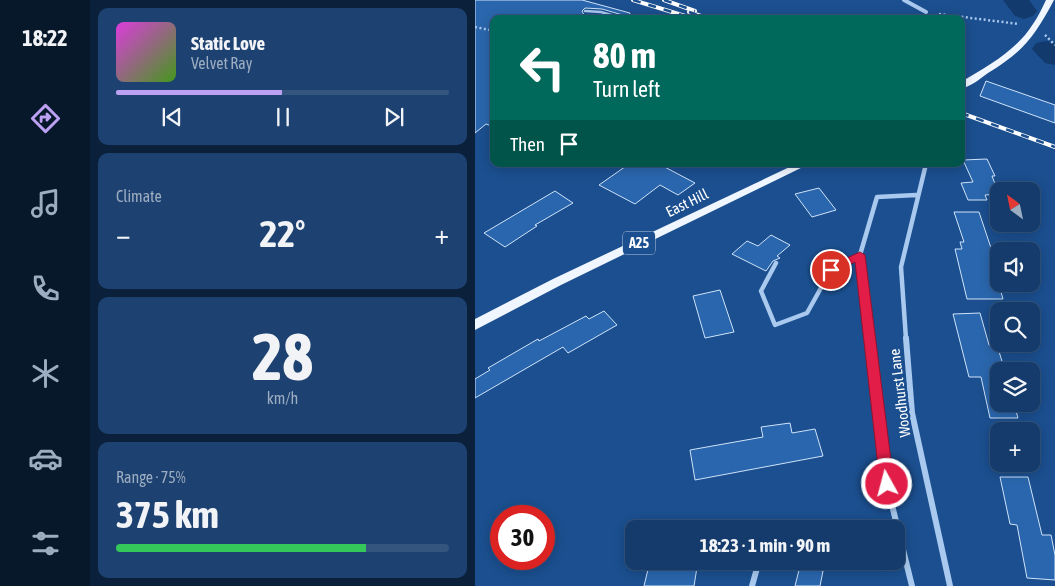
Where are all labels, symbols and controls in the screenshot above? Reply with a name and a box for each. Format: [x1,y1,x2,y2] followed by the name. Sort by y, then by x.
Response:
[22,25,68,51] text: 18:22
[191,32,265,54] text: Static Love
[510,35,575,100] icon: left
[593,35,656,75] text: 80 m
[191,54,252,72] text: Velvet Ray
[593,76,660,102] text: Turn left
[28,101,63,136] icon: directions
[158,103,186,131] icon: previous
[269,103,297,131] icon: pause
[380,103,408,131] icon: next
[555,130,583,158] icon: arrive
[510,133,545,155] text: Then
[990,182,1040,232] north arrow
[990,182,1040,472] map controls
[663,185,711,220] street label: East Hill
[28,186,63,221] icon: music
[116,187,162,205] text: Climate
[259,212,306,255] text: 22°
[116,218,131,250] text: −
[434,218,449,250] text: +
[623,232,655,254] road number: A25
[990,242,1040,292] button: sound
[810,249,852,291] pin
[817,256,845,284] icon: arrive
[28,271,63,306] icon: phone
[990,302,1040,352] button: search
[252,319,313,394] text: 28
[886,348,913,438] street label: Woodhurst Lane
[28,356,63,391] icon: climate
[990,362,1040,412] button: layers
[267,389,298,407] text: km/h
[990,422,1040,472] button: +
[28,441,63,476] icon: car
[860,457,912,509] position arrow
[116,468,186,486] text: Range · 75%
[116,493,219,536] text: 375 km
[490,505,555,570] speed limit sign: 30
[28,526,63,561] icon: filters
[700,534,830,556] text: 18:23 · 1 min · 90 m

